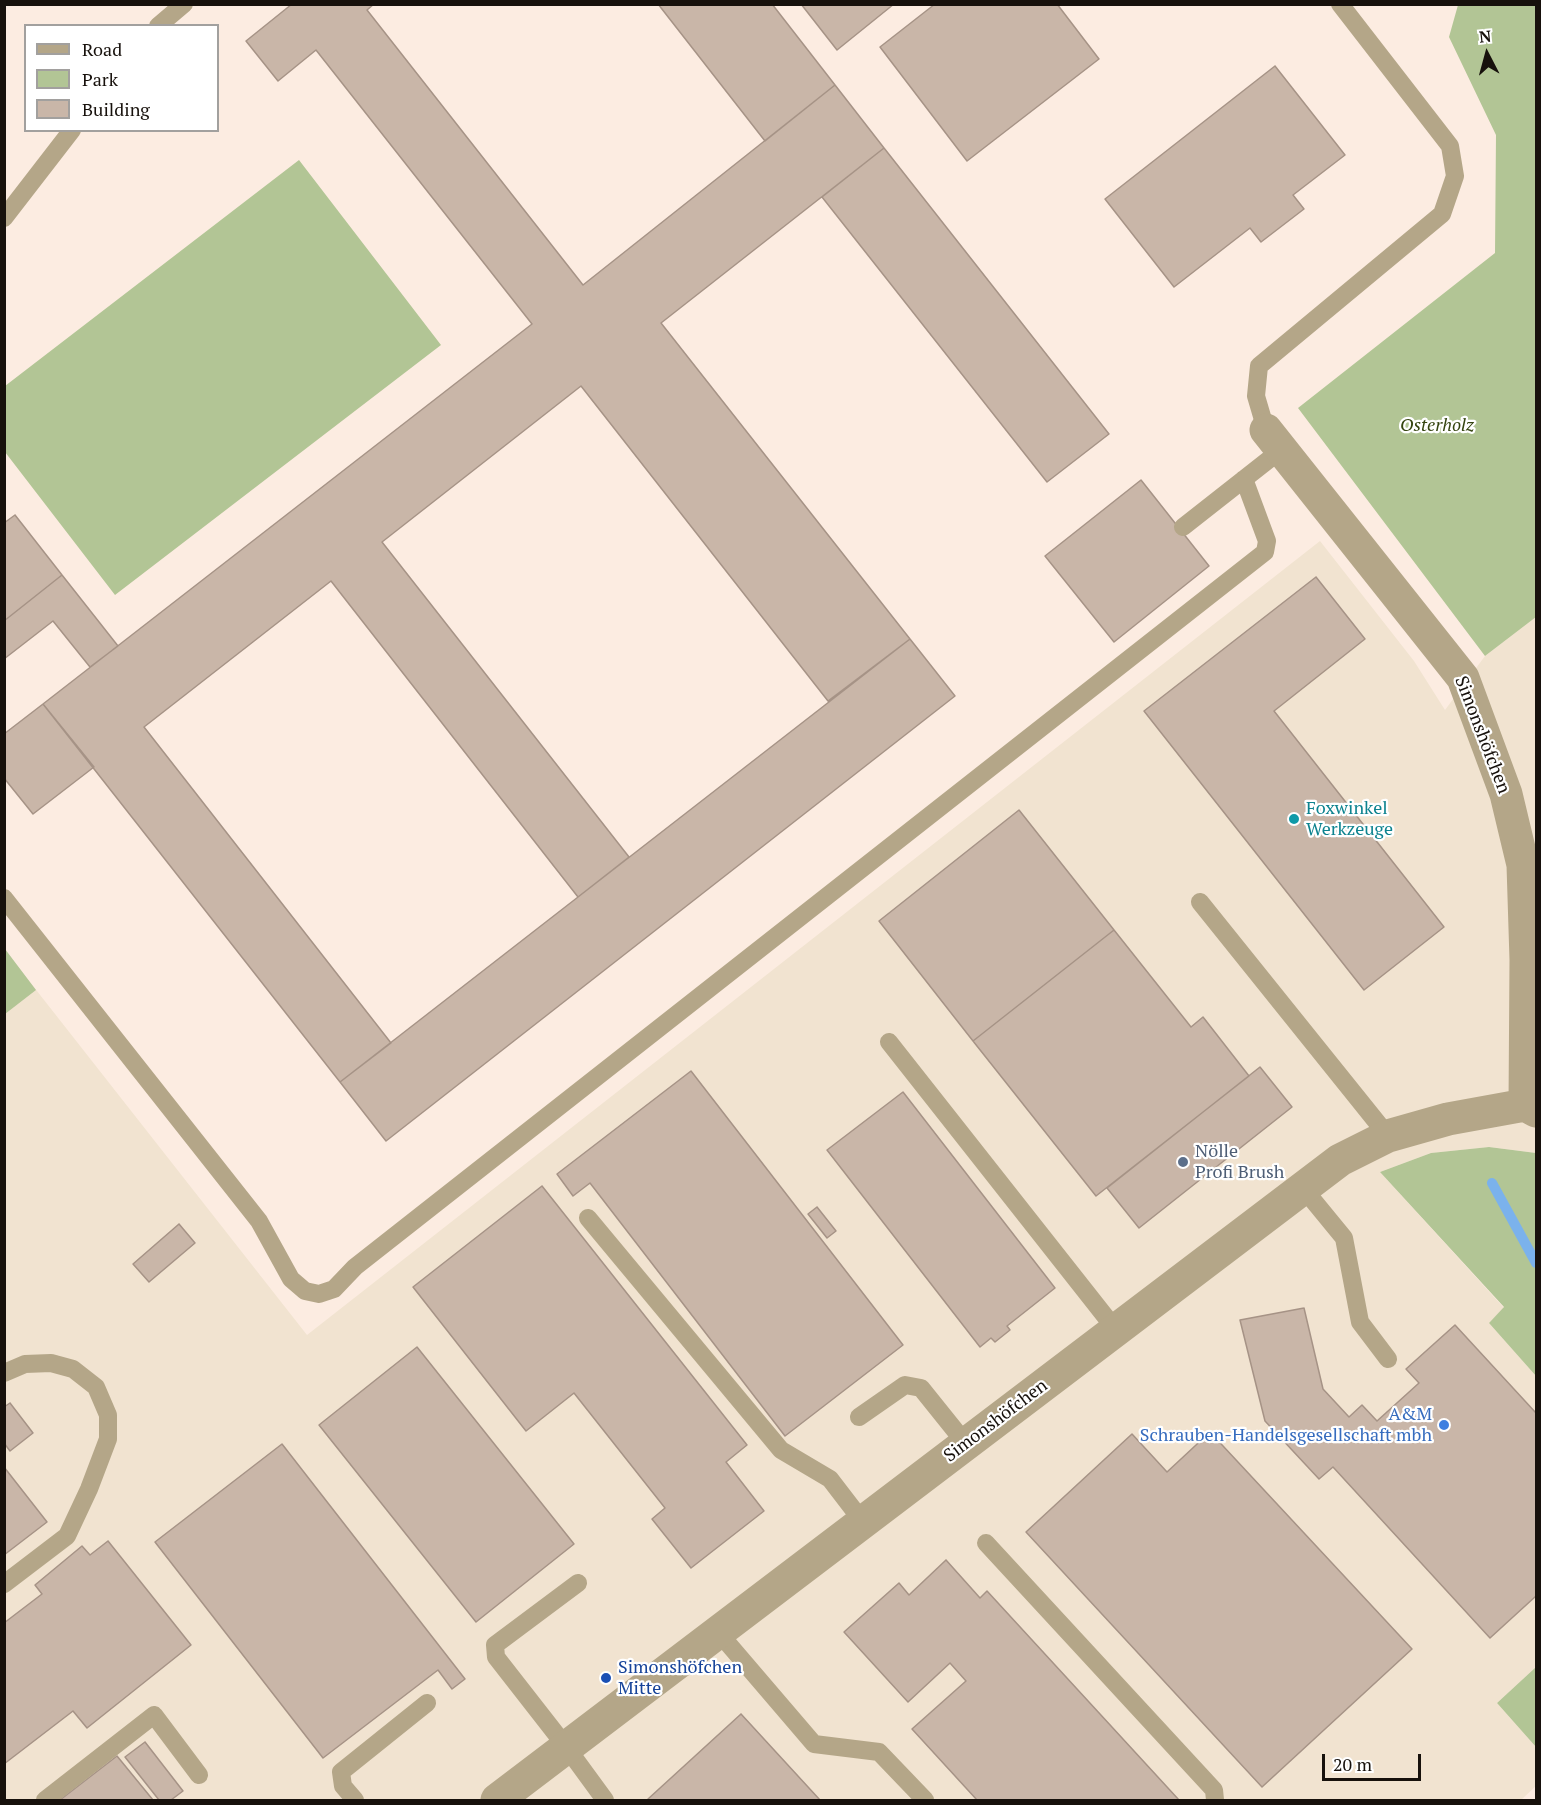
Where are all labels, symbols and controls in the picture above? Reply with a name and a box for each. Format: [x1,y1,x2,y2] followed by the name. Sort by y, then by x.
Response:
[24,24,219,132] legend
[1457,24,1517,84] north arrow
[1478,25,1492,48] text: N
[82,37,122,61] text: Road
[82,67,118,91] text: Park
[82,97,150,121] text: Building
[1400,415,1474,437] park label: Osterholz
[1450,673,1514,797] street label: Simonshöfchen
[1306,798,1393,840] place label: Foxwinkel Werkzeuge
[1287,812,1301,826] marker: Foxwinkel Werkzeuge
[1195,1141,1284,1184] place label: Nölle Profi Brush
[1176,1155,1190,1169] marker: Nölle Profi Brush
[940,1375,1052,1467] street label: Simonshöfchen
[1140,1404,1432,1446] place label: A&M Schrauben-Handelsgesellschaft mbh
[1437,1418,1451,1432] marker: A&M Schrauben-Handelsgesellschaft mbh
[618,1657,742,1700] place label: Simonshöfchen Mitte
[599,1671,613,1685] marker: Simonshöfchen Mitte
[1325,1742,1424,1780] scale bar
[1333,1752,1372,1776] text: 20 m

